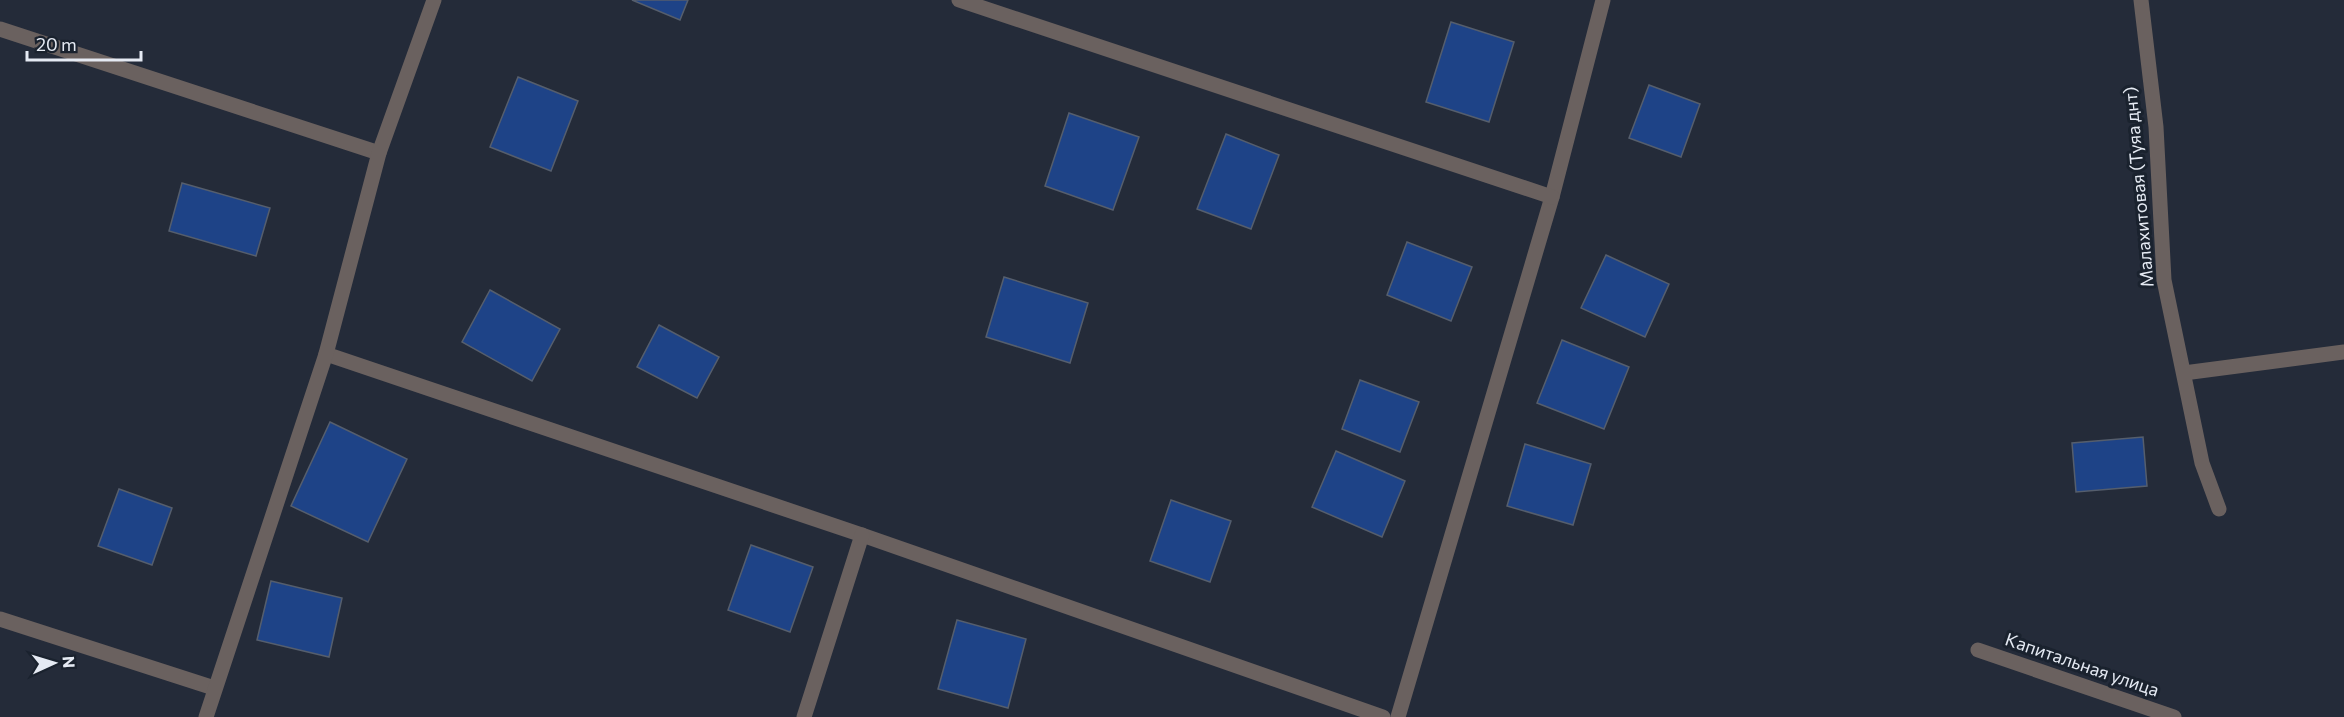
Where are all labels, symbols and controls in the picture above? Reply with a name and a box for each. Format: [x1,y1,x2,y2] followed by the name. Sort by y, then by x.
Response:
[27,24,141,62] scale bar
[36,33,77,55] text: 20 m
[2118,86,2158,288] street label: Малахитовая (Туяа днт)
[2003,627,2162,701] street label: Капитальная улица
[24,633,84,693] north arrow
[60,655,79,669] text: N

